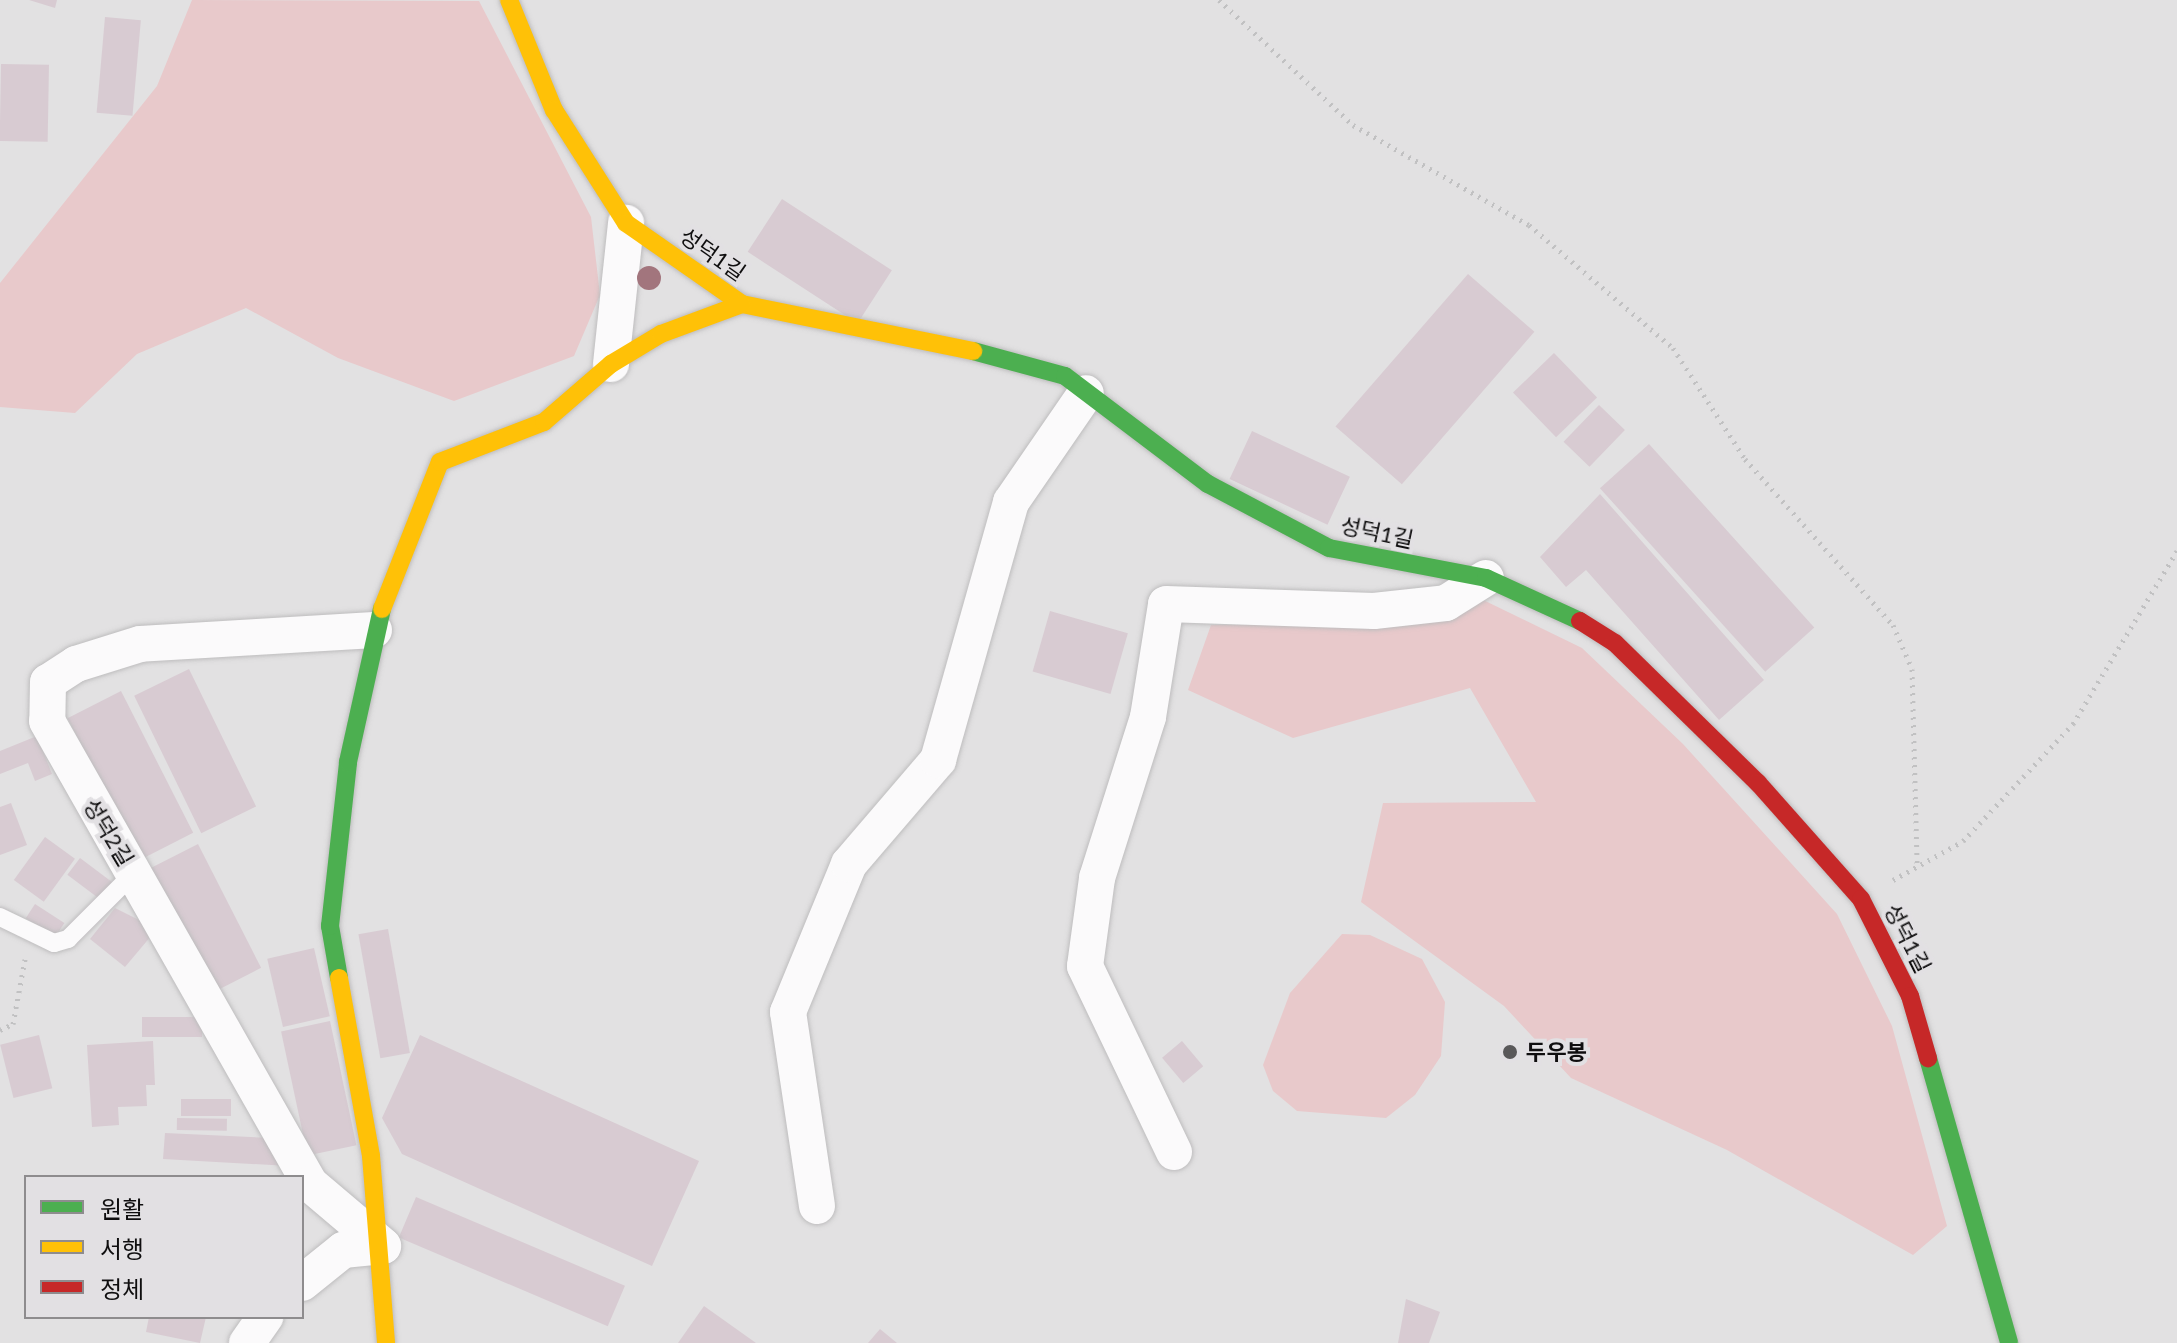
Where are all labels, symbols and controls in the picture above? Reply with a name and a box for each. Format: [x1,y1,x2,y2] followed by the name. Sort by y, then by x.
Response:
[675,222,751,286] street label: 성덕1길
[1338,511,1416,553] street label: 성덕1길
[79,794,139,870] street label: 성덕2길
[1880,899,1936,977] street label: 성덕1길
[1526,1039,1587,1065] place label: 두우봉
[1501,1043,1519,1061] marker: 두우봉
[24,1175,304,1319] legend
[100,1194,144,1223] text: 원활
[100,1234,144,1263] text: 서행
[100,1274,144,1303] text: 정체

